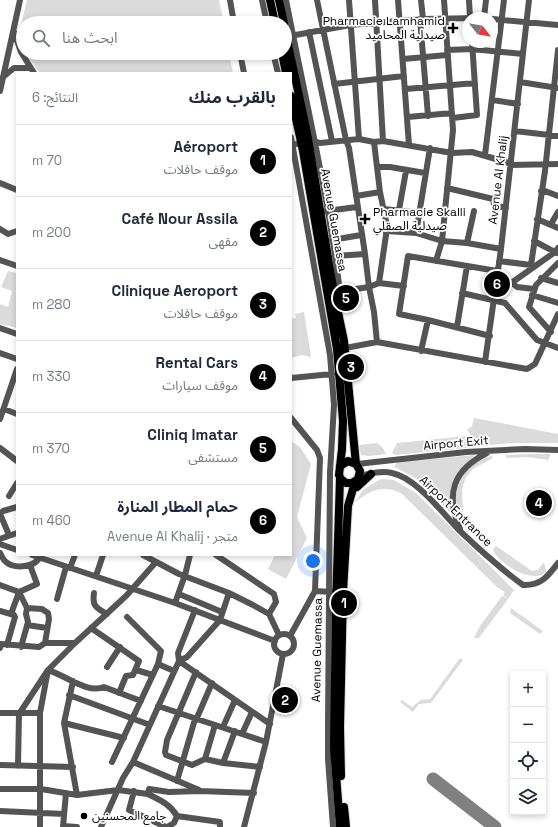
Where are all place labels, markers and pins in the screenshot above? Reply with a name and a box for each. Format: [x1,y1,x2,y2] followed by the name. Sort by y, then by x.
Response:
[323,13,445,43] place label: Pharmacie Lamhamid صيدلية المحاميد
[448,23,458,33] marker: Pharmacie Lamhamid صيدلية المحاميد
[373,204,466,236] place label: Pharmacie Skalli صيدلية الصقلي
[360,214,370,224] marker: Pharmacie Skalli صيدلية الصقلي
[484,269,510,299] pin: 6
[333,283,359,313] pin: 5
[338,352,364,382] pin: 3
[526,488,552,518] pin: 4
[331,588,357,618] pin: 1
[272,685,298,715] pin: 2
[92,808,166,825] place label: جامع المحسنين
[79,811,89,821] marker: جامع المحسنين

